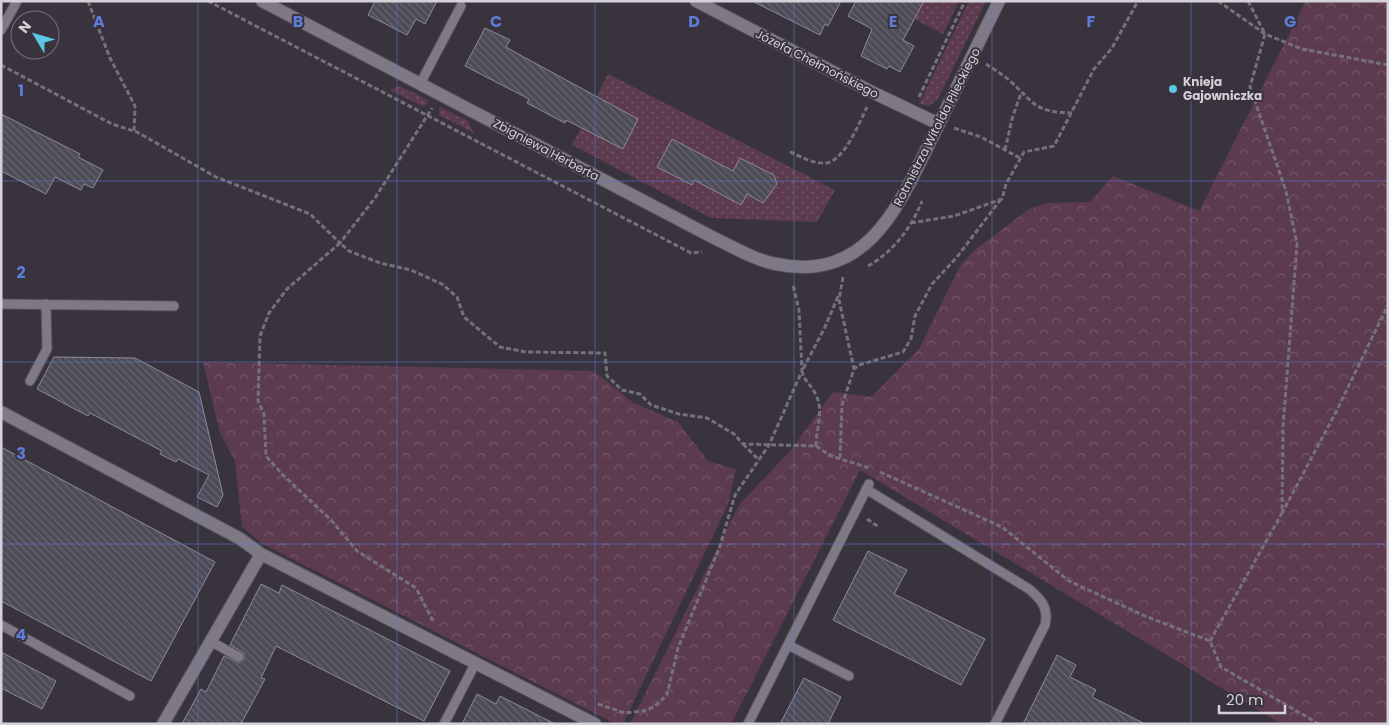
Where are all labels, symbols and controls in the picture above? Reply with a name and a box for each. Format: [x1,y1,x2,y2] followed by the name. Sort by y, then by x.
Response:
[10,10,60,60] north arrow
[93,10,105,33] text: A
[293,10,303,33] text: B
[490,10,502,33] text: C
[688,10,700,33] text: D
[889,10,897,33] text: E
[1087,10,1096,33] text: F
[1284,10,1296,33] text: G
[14,17,36,37] text: N
[753,25,882,102] street label: Józefa Chełmońskiego
[889,44,984,209] street label: Rotmistrza Witolda Pileckiego
[1183,73,1262,104] place label: Knieja Gajowniczka
[18,79,24,102] text: 1
[1167,83,1179,95] marker: Knieja Gajowniczka
[490,114,602,185] street label: Zbigniewa Herberta
[16,261,26,284] text: 2
[16,442,26,465] text: 3
[16,623,27,646] text: 4
[1219,682,1285,714] scale bar
[1226,689,1264,710] text: 20 m

